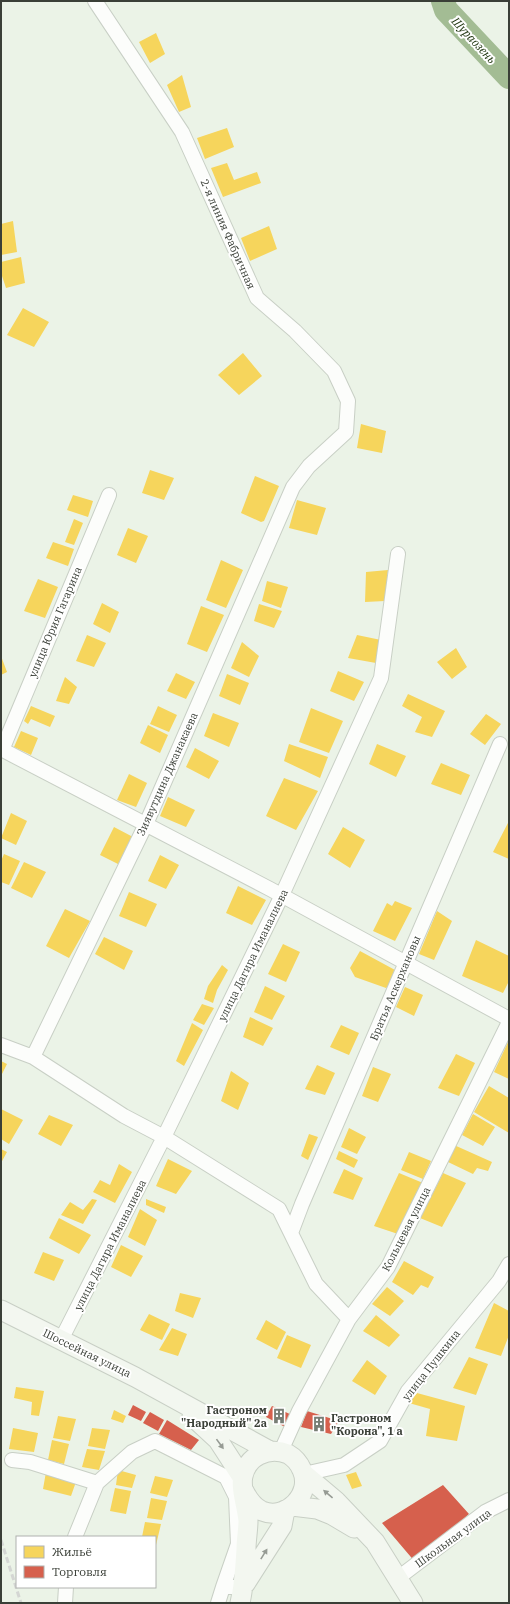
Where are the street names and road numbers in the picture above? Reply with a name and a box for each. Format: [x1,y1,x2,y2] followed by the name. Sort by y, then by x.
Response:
[197,177,259,291] street label: 2-я линия Фабричная
[25,564,85,680] street label: улица Юрия Гагарина
[133,710,201,838] street label: Зиявутдина Джанакаева
[215,887,291,1023] street label: улица Дагира Иманалиева
[367,933,424,1043] street label: Братья Аскерхановы
[71,1177,149,1313] street label: улица Дагира Иманалиева
[379,1184,433,1274] street label: Кольцевая улица
[41,1326,133,1380] street label: Шоссейная улица
[399,1327,463,1403] street label: улица Пушкина
[412,1506,494,1570] street label: Школьная улица

